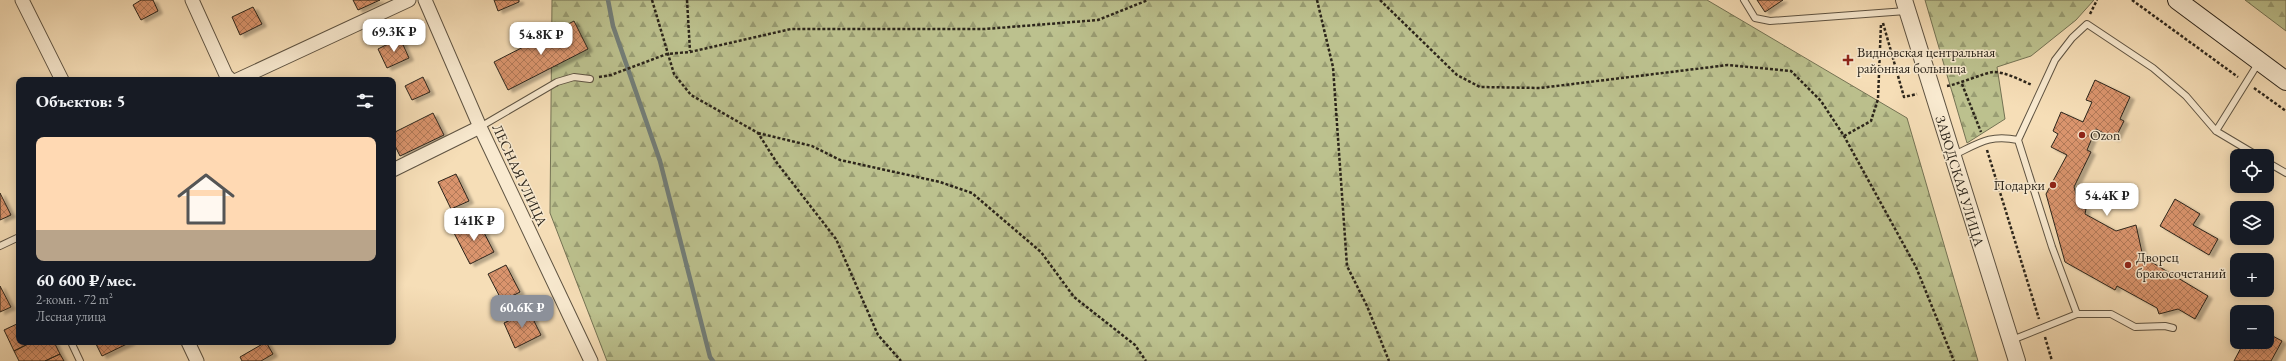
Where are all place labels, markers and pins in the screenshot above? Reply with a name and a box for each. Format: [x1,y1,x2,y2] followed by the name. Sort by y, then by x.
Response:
[357,19,431,53] pin: 69.3K ₽
[504,22,578,56] pin: 54.8K ₽
[1857,43,1995,77] place label: Видновская центральная районная больница
[1842,54,1854,66] marker: Видновская центральная районная больница
[2090,126,2121,144] place label: Ozon
[2077,130,2087,140] marker: Ozon
[1994,176,2046,194] place label: Подарки
[2048,180,2058,190] marker: Подарки
[2070,183,2144,217] pin: 54.4K ₽
[441,208,507,242] pin: 141K ₽
[2136,248,2227,282] place label: Дворец бракосочетаний
[2123,260,2133,270] marker: Дворец бракосочетаний
[485,295,559,329] pin: 60.6K ₽

